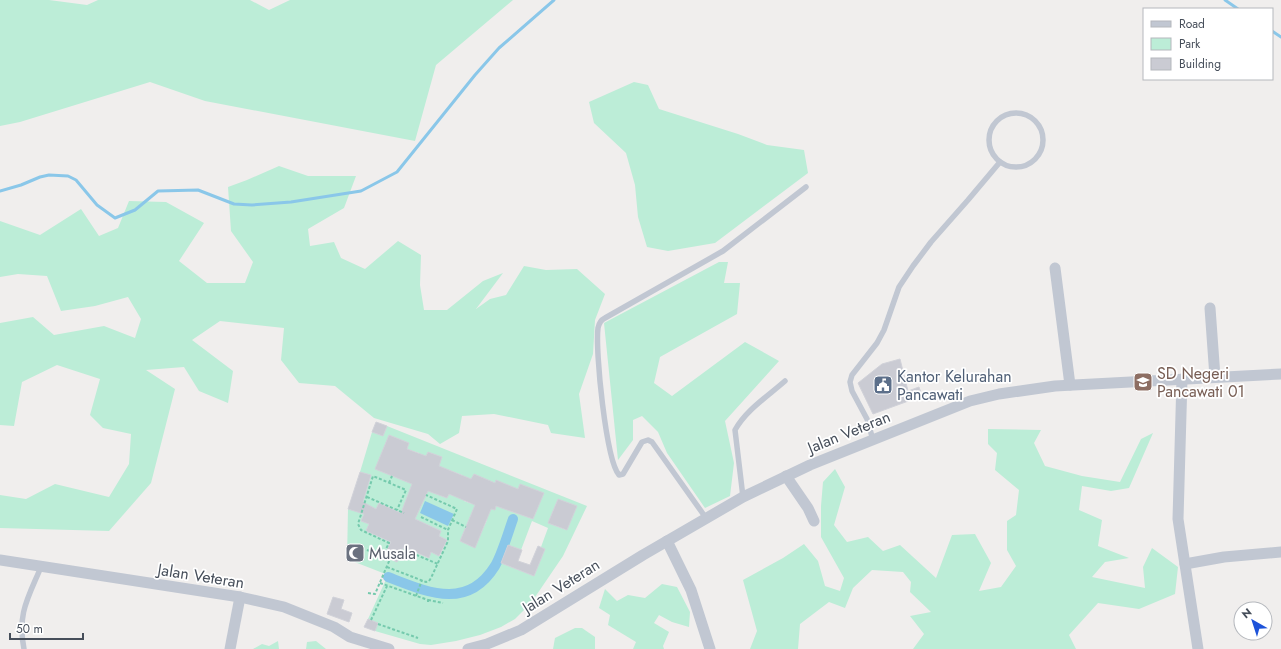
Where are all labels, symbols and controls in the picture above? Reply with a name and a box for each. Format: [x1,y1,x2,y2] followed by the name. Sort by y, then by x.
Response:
[1143,8,1273,80] legend
[1179,15,1205,33] text: Road
[1179,35,1201,53] text: Park
[1179,55,1221,73] text: Building
[1157,362,1245,403] place label: SD Negeri Pancawati 01
[897,365,1012,406] place label: Kantor Kelurahan Pancawati
[1132,371,1154,393] school or university icon: SD Negeri Pancawati 01
[872,374,894,396] public building icon: Kantor Kelurahan Pancawati
[802,405,894,460] street label: Jalan Veteran
[344,542,366,564] mosque icon: Musala
[369,542,416,565] place label: Musala
[516,553,604,620] street label: Jalan Veteran
[154,558,246,594] street label: Jalan Veteran
[1233,601,1273,641] north arrow
[1238,604,1255,622] text: N
[10,615,83,641] scale bar
[16,620,43,638] text: 50 m

